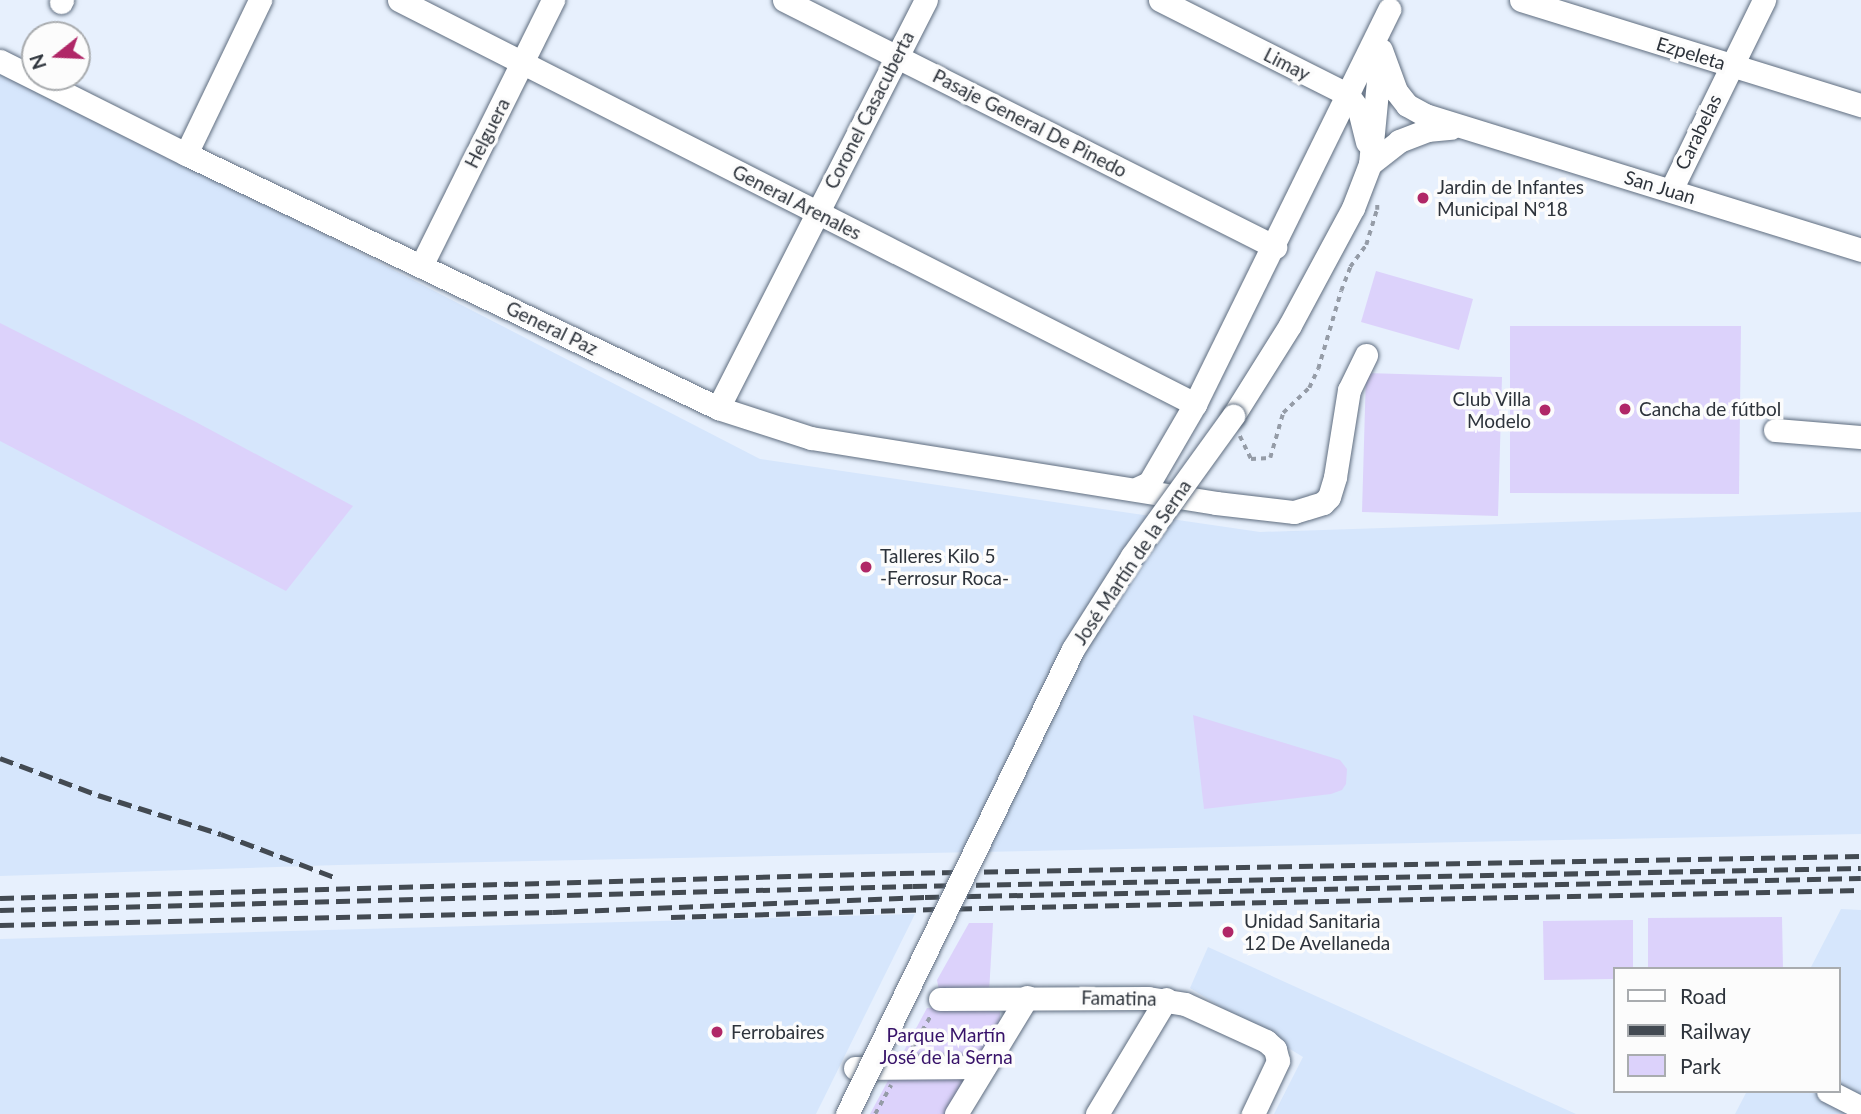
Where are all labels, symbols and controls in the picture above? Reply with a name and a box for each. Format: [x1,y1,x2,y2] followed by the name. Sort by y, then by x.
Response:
[21,21,91,91] north arrow
[819,27,919,193] street label: Coronel Casacuberta
[1654,32,1728,74] street label: Ezpeleta
[1260,43,1314,85] street label: Limay
[24,52,51,73] text: N
[929,64,1131,182] street label: Pasaje General De Pinedo
[1670,91,1726,173] street label: Carabelas
[460,94,514,172] street label: Helguera
[728,160,866,244] street label: General Arenales
[1622,165,1698,209] street label: San Juan
[1437,176,1584,220] place label: Jardin de Infantes Municipal N°18
[1415,190,1431,206] marker: Jardin de Infantes Municipal N°18
[502,296,602,360] street label: General Paz
[1452,388,1531,432] place label: Club Villa Modelo
[1639,398,1781,420] place label: Cancha de fútbol
[1617,401,1633,417] marker: Cancha de fútbol
[1537,402,1553,418] marker: Club Villa Modelo
[1068,475,1196,649] street label: José Martín de la Serna
[880,545,1009,589] place label: Talleres Kilo 5 -Ferrosur Roca-
[858,559,874,575] marker: Talleres Kilo 5 -Ferrosur Roca-
[1244,910,1391,954] place label: Unidad Sanitaria 12 De Avellaneda
[1218,922,1238,942] marker: Unidad Sanitaria 12 De Avellaneda
[1612,967,1840,1093] legend
[1680,983,1727,1008] text: Road
[1081,986,1157,1010] street label: Famatina
[1680,1018,1751,1043] text: Railway
[731,1021,825,1043] place label: Ferrobaires
[709,1024,725,1040] marker: Ferrobaires
[879,1024,1013,1068] park label: Parque Martín José de la Serna
[1680,1053,1721,1078] text: Park

